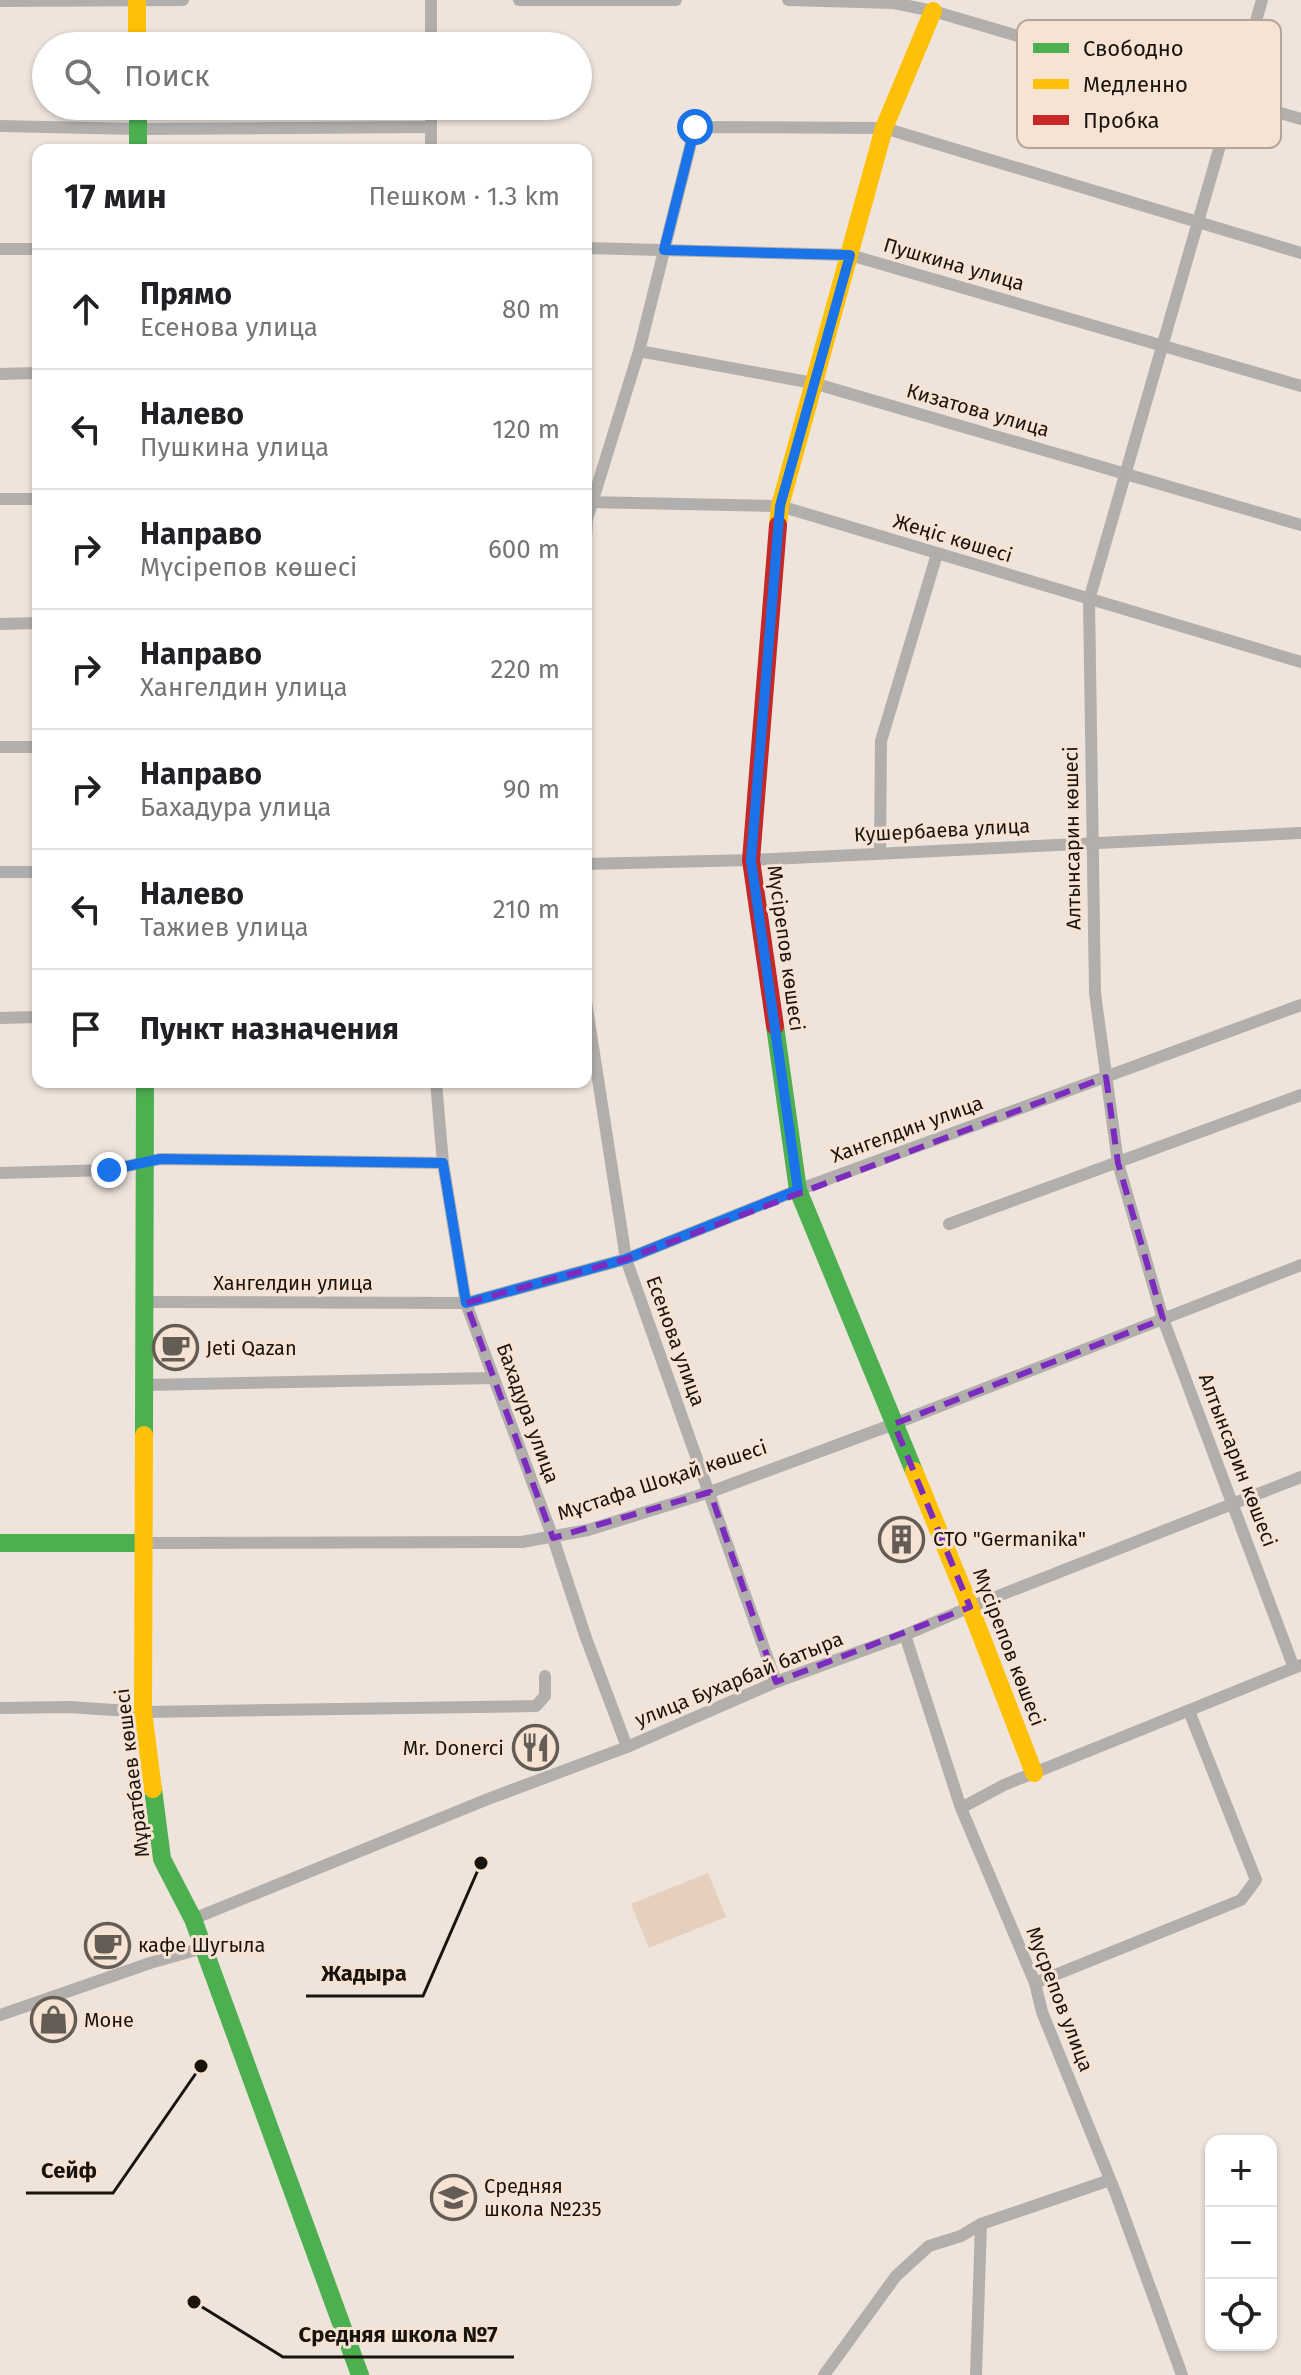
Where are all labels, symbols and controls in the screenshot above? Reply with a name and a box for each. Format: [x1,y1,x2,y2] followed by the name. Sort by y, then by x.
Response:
[1017,20,1281,148] legend
[32,32,592,120] search box
[1083,35,1184,62] text: Свободно
[60,54,104,98] icon: search
[124,58,210,94] text: Поиск
[1083,71,1188,98] text: Медленно
[1083,107,1160,134] text: Пробка
[677,109,713,145] route start
[64,176,167,217] text: 17 мин
[368,181,560,212] text: Пешком · 1.3 km
[881,232,1027,296] street label: Пушкина улица
[140,276,232,312] text: Прямо
[64,287,108,331] icon: ahead
[502,294,560,325] text: 80 m
[140,312,318,343] text: Есенова улица
[904,378,1052,442] street label: Кизатова улица
[140,396,244,432] text: Налево
[64,407,108,451] icon: left
[492,414,560,445] text: 120 m
[140,432,329,463] text: Пушкина улица
[891,508,1015,568] street label: Жеңіс көшесі
[140,516,262,552] text: Направо
[64,527,108,571] icon: right
[488,534,560,565] text: 600 m
[140,552,357,583] text: Мүсірепов көшесі
[140,636,262,672] text: Направо
[64,647,108,691] icon: right
[491,654,560,685] text: 220 m
[140,672,348,703] text: Хангелдин улица
[1058,746,1086,930] street label: Алтынсарин көшесі
[140,756,262,792] text: Направо
[64,767,108,811] icon: right
[503,774,560,805] text: 90 m
[140,792,332,823] text: Бахадура улица
[853,813,1031,847] street label: Кушербаева улица
[762,864,810,1032] street label: Мүсірепов көшесі
[140,876,244,912] text: Налево
[64,887,108,931] icon: left
[493,894,560,925] text: 210 m
[140,912,309,943] text: Тажиев улица
[64,1007,108,1051] icon: arrive
[140,1011,399,1047] text: Пункт назначения
[828,1090,986,1168] street label: Хангелдин улица
[91,1152,127,1188] route end
[213,1271,373,1295] street label: Хангелдин улица
[641,1273,711,1409] street label: Есенова улица
[151,1324,199,1372] cafe icon: Jeti Qazan
[206,1336,297,1360] place label: Jeti Qazan
[492,1340,564,1486] street label: Бахадура улица
[1194,1370,1282,1550] street label: Алтынсарин көшесі
[554,1435,770,1525] street label: Мұстафа Шоқай көшесі
[878,1515,926,1563] building icon: СТО "Germanika"
[933,1527,1086,1551] place label: СТО "Germanika"
[968,1565,1050,1729] street label: Мүсірепов көшесі
[631,1626,847,1732] street label: улица Бухарбай батыра
[110,1687,154,1859] street label: Мұратбаев көшесі
[511,1724,559,1772] restaurant icon: Mr. Donerci
[403,1736,504,1760] place label: Mr. Donerci
[83,1921,131,1969] cafe icon: кафе Шугыла
[1021,1923,1099,2075] street label: Мусрепов улица
[138,1933,265,1957] place label: кафе Шугыла
[306,1950,423,1996] callout: Жадыра
[320,1960,407,1987] text: Жадыра
[29,1996,77,2044] shop icon: Моне
[84,2008,134,2032] place label: Моне
[1205,2135,1277,2351] map controls
[1205,2135,1277,2207] button: +
[26,2147,113,2193] callout: Сейф
[41,2157,97,2184] text: Сейф
[429,2173,477,2221] school or university icon: Средняя школа №235
[484,2174,602,2221] place label: Средняя школа №235
[1205,2207,1277,2279] button: −
[1205,2279,1277,2351] button: locate
[283,2311,514,2357] callout: Средняя школа №7
[299,2321,497,2348] text: Средняя школа №7

